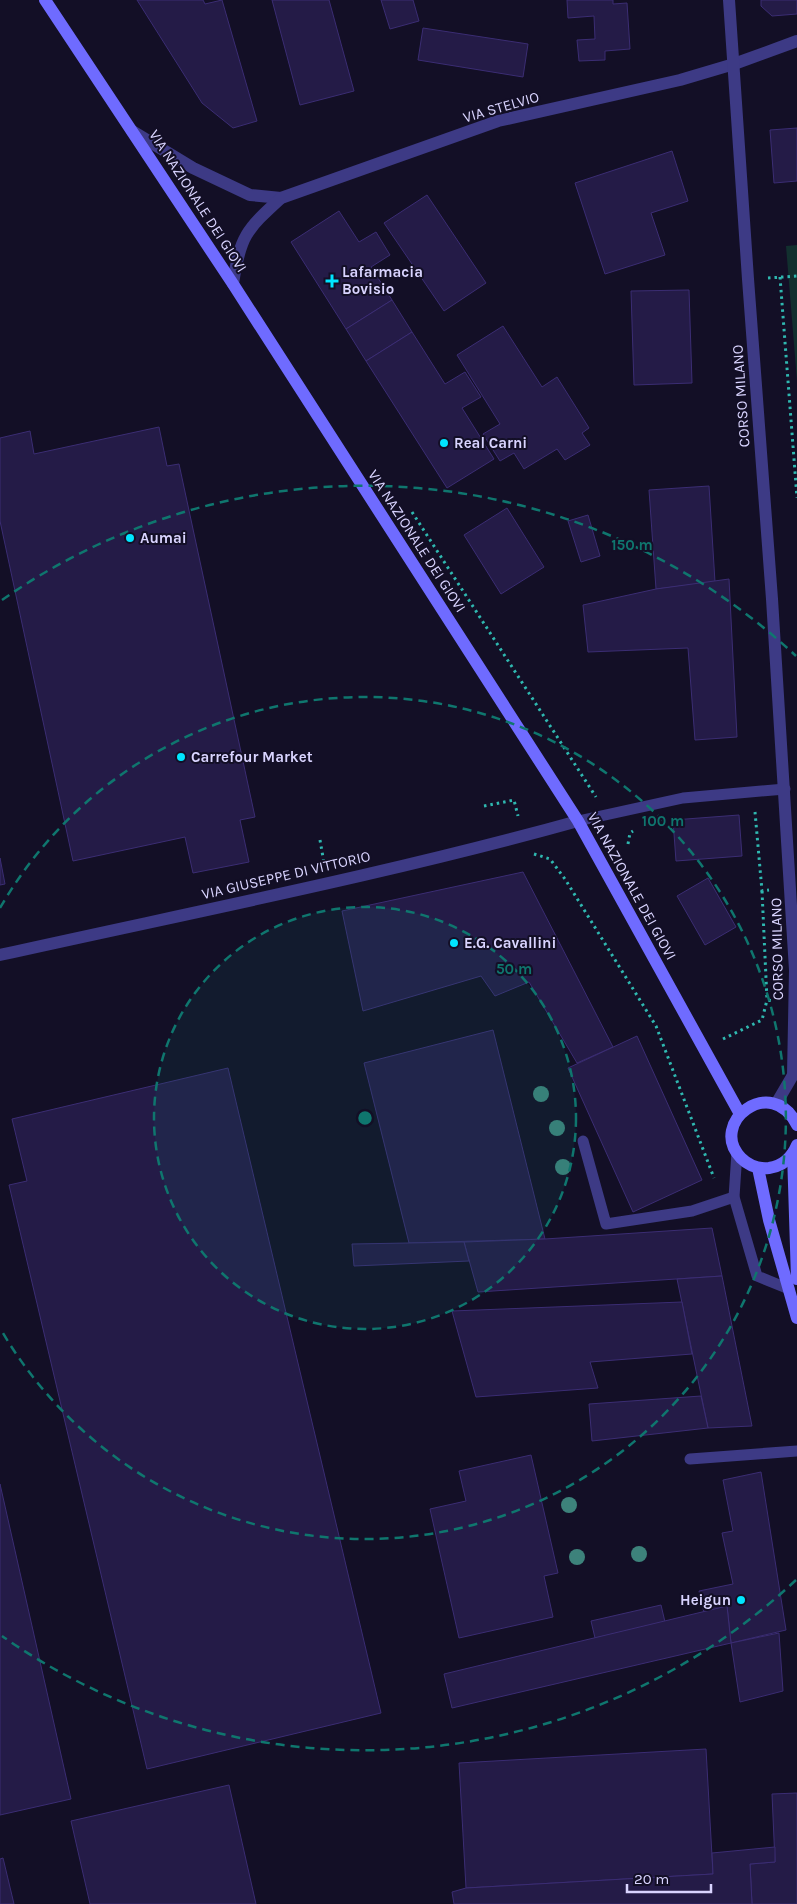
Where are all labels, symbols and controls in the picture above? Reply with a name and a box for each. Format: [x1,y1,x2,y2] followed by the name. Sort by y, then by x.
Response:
[461,88,541,126] street label: VIA STELVIO
[145,126,251,276] street label: VIA NAZIONALE DEI GIOVI
[342,263,423,298] place label: Lafarmacia Bovisio
[326,275,338,287] marker: Lafarmacia Bovisio
[728,344,754,448] street label: CORSO MILANO
[454,434,527,452] place label: Real Carni
[438,437,450,449] marker: Real Carni
[364,466,470,616] street label: VIA NAZIONALE DEI GIOVI
[140,529,187,547] place label: Aumai
[124,532,136,544] marker: Aumai
[611,536,653,554] text: 150 m
[191,748,313,766] place label: Carrefour Market
[175,751,187,763] marker: Carrefour Market
[584,809,680,963] street label: VIA NAZIONALE DEI GIOVI
[642,812,684,830] text: 100 m
[200,847,372,903] street label: VIA GIUSEPPE DI VITTORIO
[767,897,787,1001] street label: CORSO MILANO
[464,934,556,952] place label: E.G. Cavallini
[448,937,460,949] marker: E.G. Cavallini
[496,960,532,978] text: 50 m
[356,1109,374,1127] centre of rings
[680,1591,731,1609] place label: Heigun
[735,1594,747,1606] marker: Heigun
[627,1862,711,1894] scale bar
[634,1870,669,1888] text: 20 m

